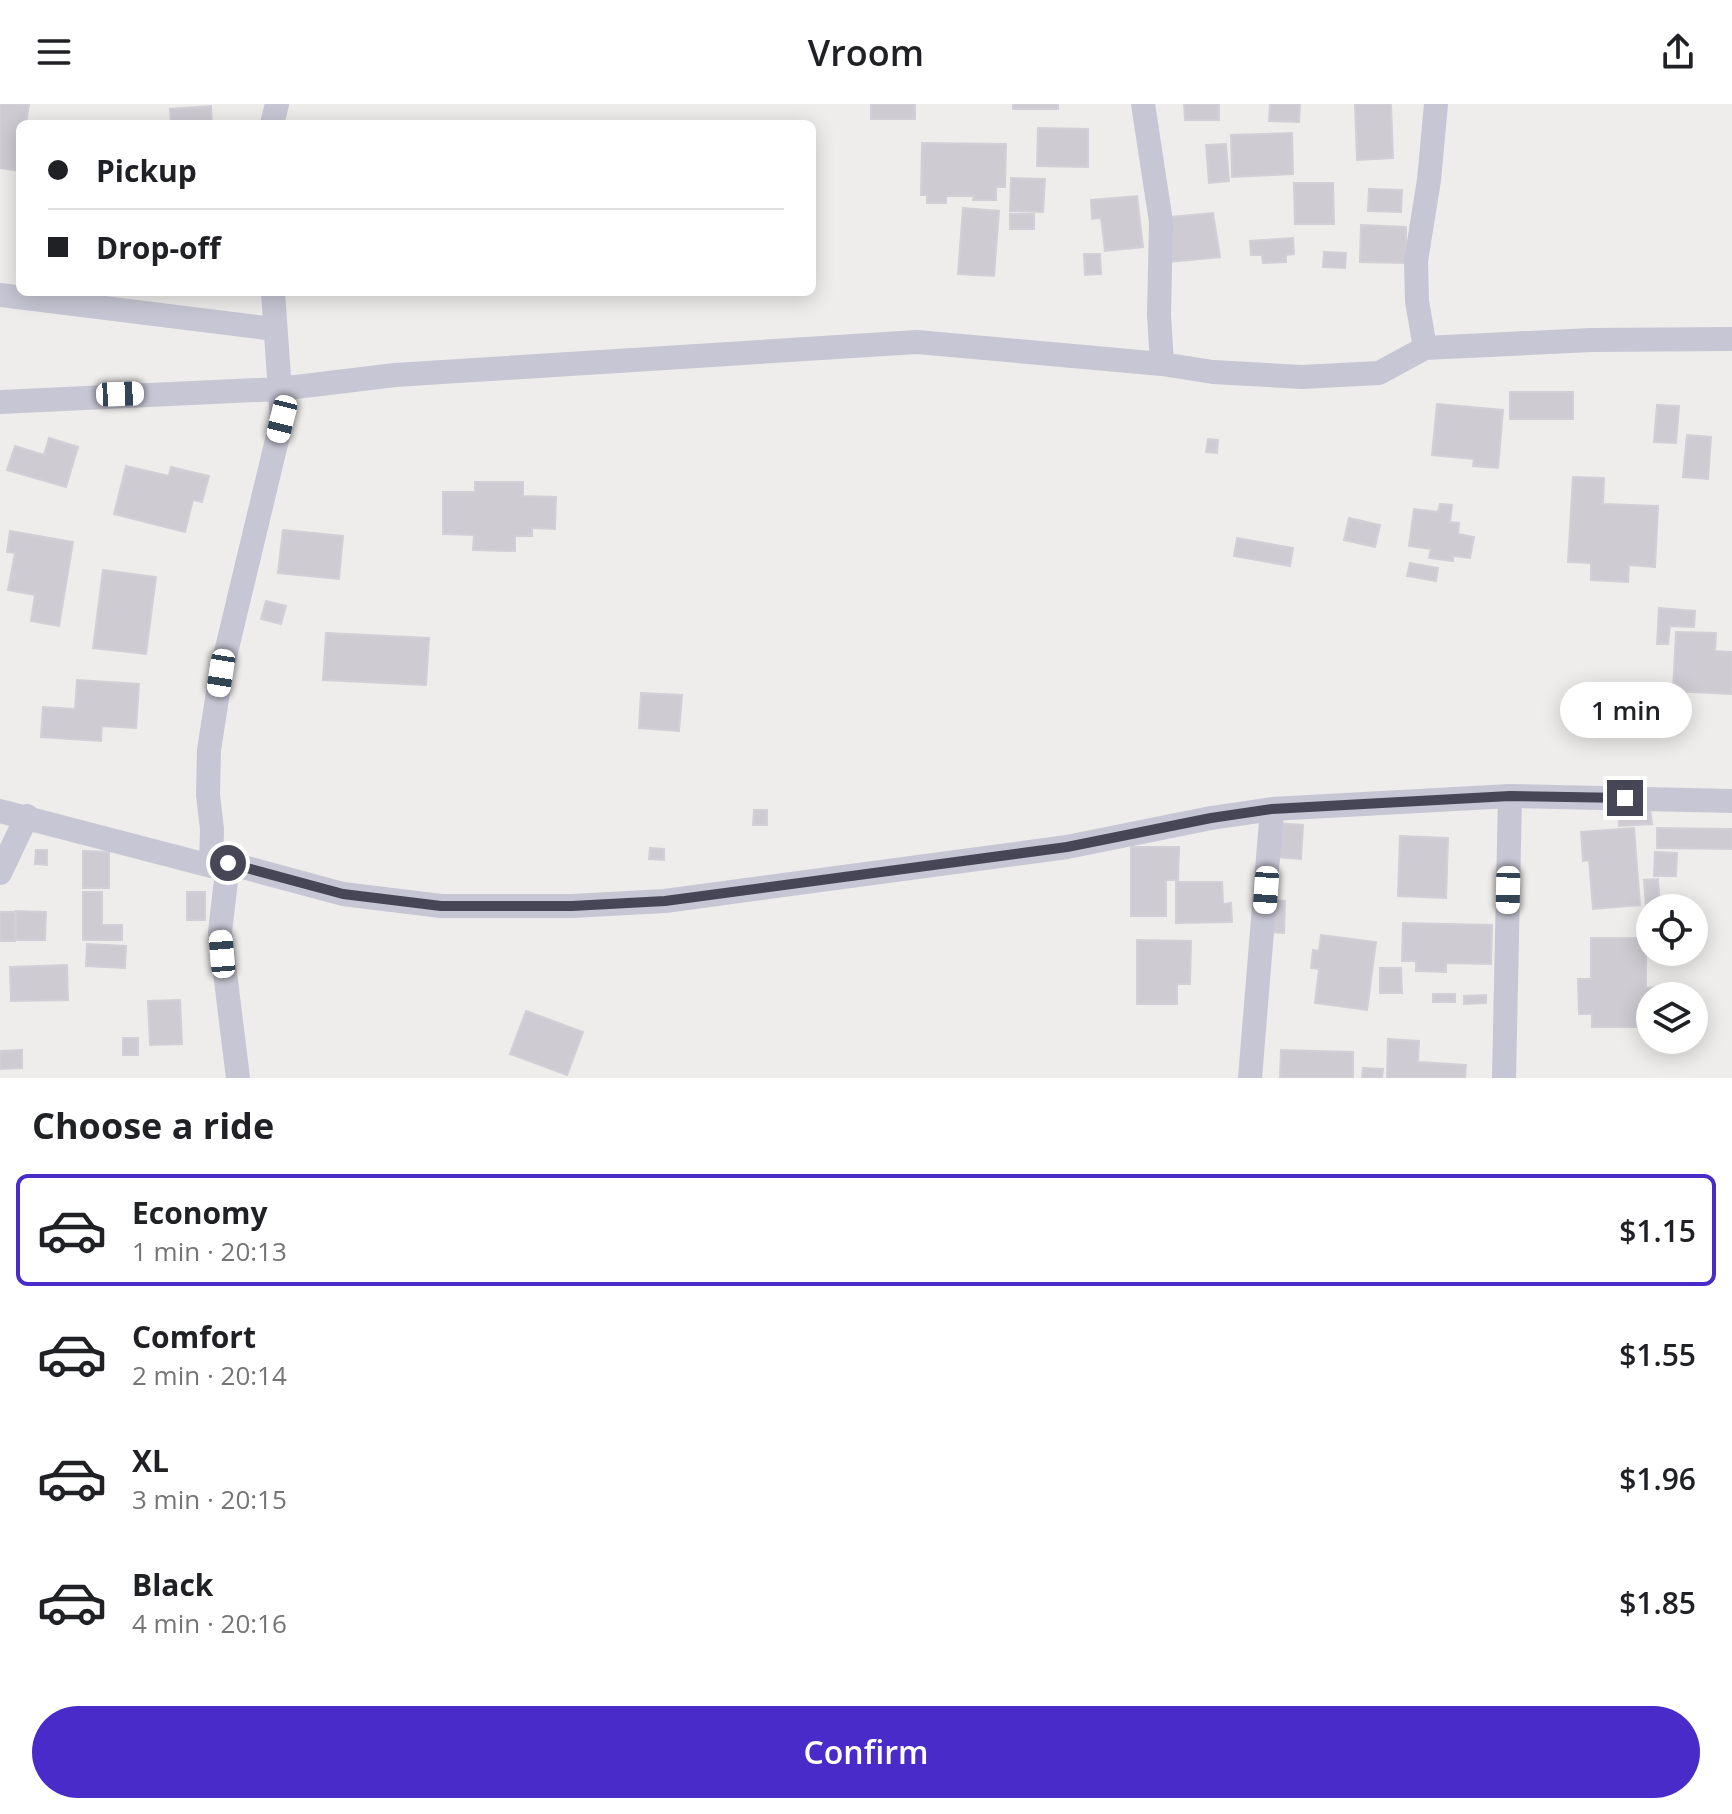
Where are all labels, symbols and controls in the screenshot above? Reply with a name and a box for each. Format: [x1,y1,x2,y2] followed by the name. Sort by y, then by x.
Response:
[808,28,924,77] text: Vroom
[32,30,76,74] icon: menu
[1656,30,1700,74] icon: share
[96,150,197,191] text: Pickup
[96,227,221,268] text: Drop-off
[96,381,144,407] car
[265,393,299,445] car
[205,647,237,699] car
[1559,682,1691,738] callout: 1 min
[1591,692,1661,728] text: 1 min
[1607,780,1643,816] route end
[210,845,246,881] route start
[1252,865,1280,915] car
[1496,866,1520,914] car
[1636,894,1708,1054] map controls
[1636,894,1708,966] button: locate
[208,929,236,979] car
[1636,982,1708,1054] button: layers
[32,1101,274,1150] text: Choose a ride
[132,1192,268,1233] text: Economy
[36,1194,108,1266] icon: car
[1619,1210,1696,1251] text: $1.15
[132,1233,287,1269] text: 1 min · 20:13
[132,1316,256,1357] text: Comfort
[36,1318,108,1390] icon: car
[1619,1334,1696,1375] text: $1.55
[132,1357,287,1393] text: 2 min · 20:14
[132,1440,169,1481] text: XL
[36,1442,108,1514] icon: car
[1619,1458,1696,1499] text: $1.96
[132,1481,287,1517] text: 3 min · 20:15
[132,1564,213,1605] text: Black
[36,1566,108,1638] icon: car
[1619,1582,1696,1623] text: $1.85
[132,1605,287,1641] text: 4 min · 20:16
[32,1706,1700,1798] button: Confirm

